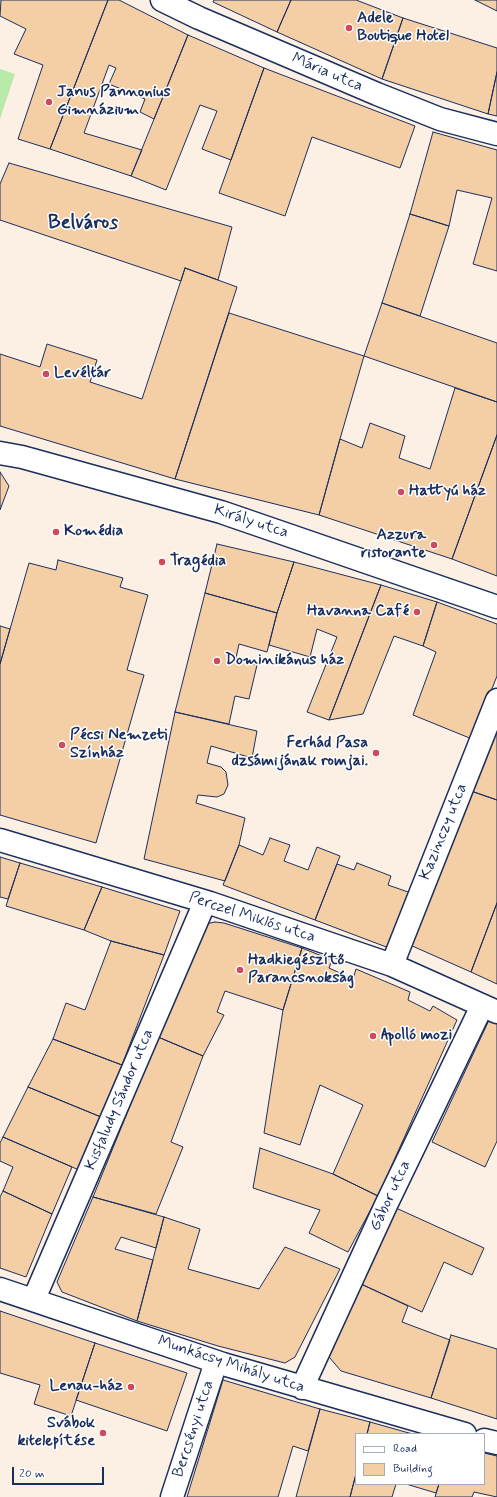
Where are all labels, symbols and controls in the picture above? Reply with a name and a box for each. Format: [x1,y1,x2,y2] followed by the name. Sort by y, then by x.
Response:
[357,9,449,47] place label: Adele Boutique Hotel
[344,23,354,33] marker: Adele Boutique Hotel
[289,49,365,97] street label: Mária utca
[57,83,171,121] place label: Janus Pannonius Gimnázium
[44,97,54,107] marker: Janus Pannonius Gimnázium
[48,212,118,236] district label: Belváros
[54,364,111,384] place label: Levéltár
[41,369,51,379] marker: Levéltár
[409,482,486,502] place label: Hattyú ház
[396,487,406,497] marker: Hattyú ház
[211,501,291,543] street label: Király utca
[64,522,123,542] place label: Komédia
[361,526,426,564] place label: Azzura ristorante
[51,527,61,537] marker: Komédia
[429,540,439,550] marker: Azzura ristorante
[170,552,226,572] place label: Tragédia
[157,557,167,567] marker: Tragédia
[307,602,409,622] place label: Havanna Café
[412,607,422,617] marker: Havanna Café
[225,651,344,671] place label: Dominikánus ház
[212,656,222,666] marker: Dominikánus ház
[70,726,167,764] place label: Pécsi Nemzeti Színház
[231,734,368,772] place label: Ferhád Pasa dzsámijának romjai.
[57,740,67,750] marker: Pécsi Nemzeti Színház
[371,748,381,758] marker: Ferhád Pasa dzsámijának romjai.
[416,781,472,883] street label: Kazinczy utca
[186,888,318,948] street label: Perczel Miklós utca
[248,951,354,989] place label: Hadkiegészítő Parancsnokság
[235,965,245,975] marker: Hadkiegészítő Parancsnokság
[381,1026,452,1046] place label: Apolló mozi
[82,1027,158,1173] street label: Kisfaludy Sándor utca
[368,1031,378,1041] marker: Apolló mozi
[366,1158,416,1234] street label: Gábor utca
[155,1332,307,1398] street label: Munkácsy Mihály utca
[49,1377,123,1397] place label: Lenau-ház
[169,1378,219,1480] street label: Bercsényi utca
[126,1382,136,1392] marker: Lenau-ház
[18,1414,95,1452] place label: Svábok kitelepítése
[98,1428,108,1438] marker: Svábok kitelepítése
[355,1433,485,1485] legend
[393,1441,417,1457] text: Road
[14,1459,106,1485] scale bar
[393,1461,433,1477] text: Building
[19,1466,45,1482] text: 20 m

